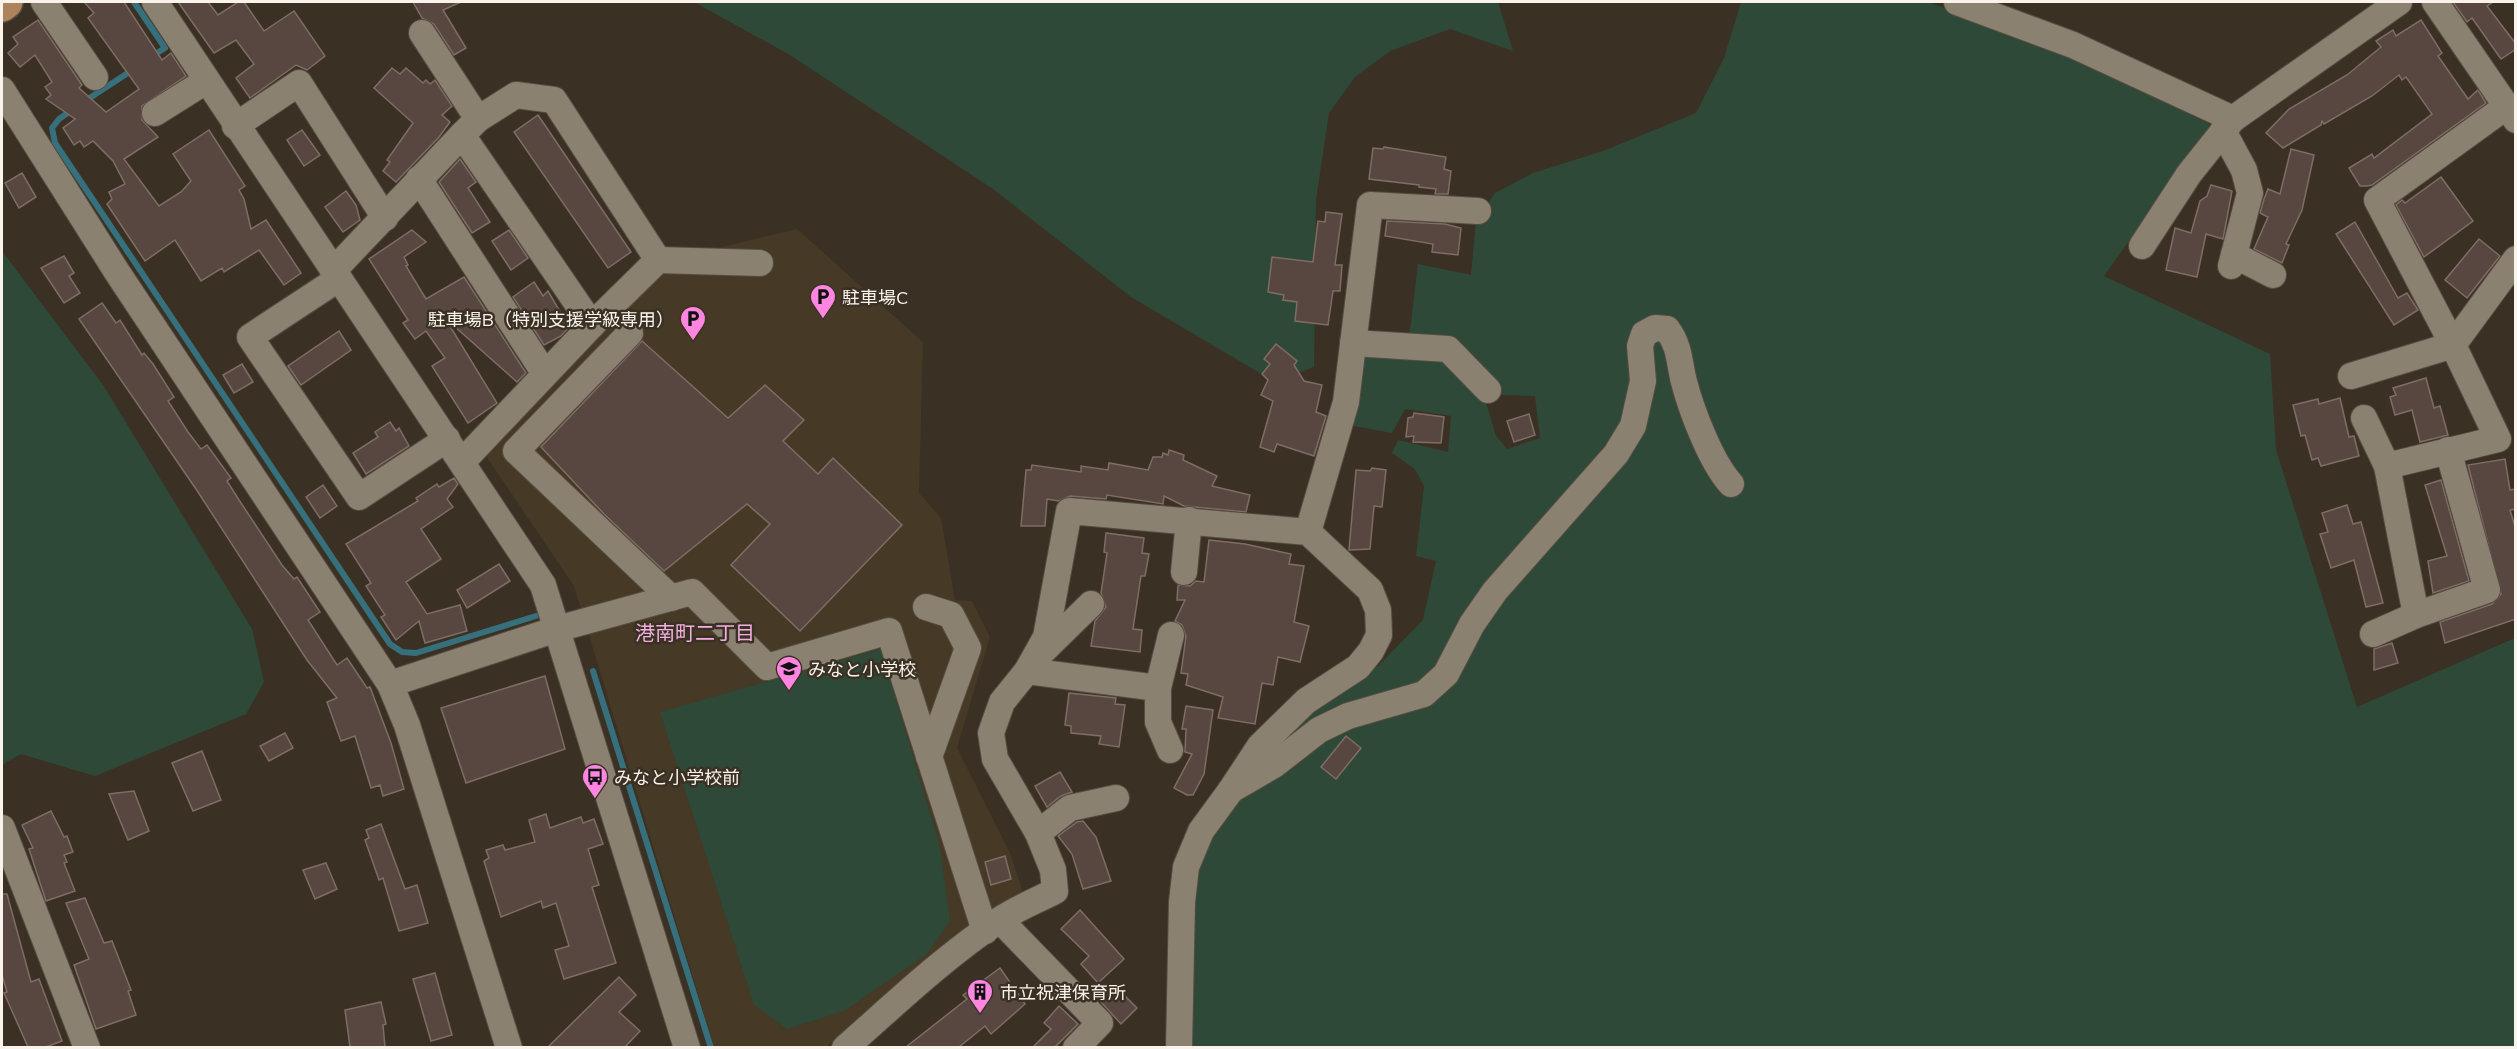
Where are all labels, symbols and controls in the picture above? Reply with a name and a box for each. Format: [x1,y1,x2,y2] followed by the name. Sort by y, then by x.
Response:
[808,282,838,320] parking icon: 駐車場C
[842,286,908,309] place label: 駐車場C
[678,304,708,342] parking icon: 駐車場B（特別支援学級専用）
[428,308,674,331] place label: 駐車場B（特別支援学級専用）
[635,620,755,645] district label: 港南町二丁目
[774,654,804,692] school or university icon: みなと小学校
[808,658,916,681] place label: みなと小学校
[580,762,610,800] bus stop icon: みなと小学校前
[614,766,740,789] place label: みなと小学校前
[965,977,995,1015] building icon: 市立祝津保育所
[1000,981,1126,1004] place label: 市立祝津保育所

